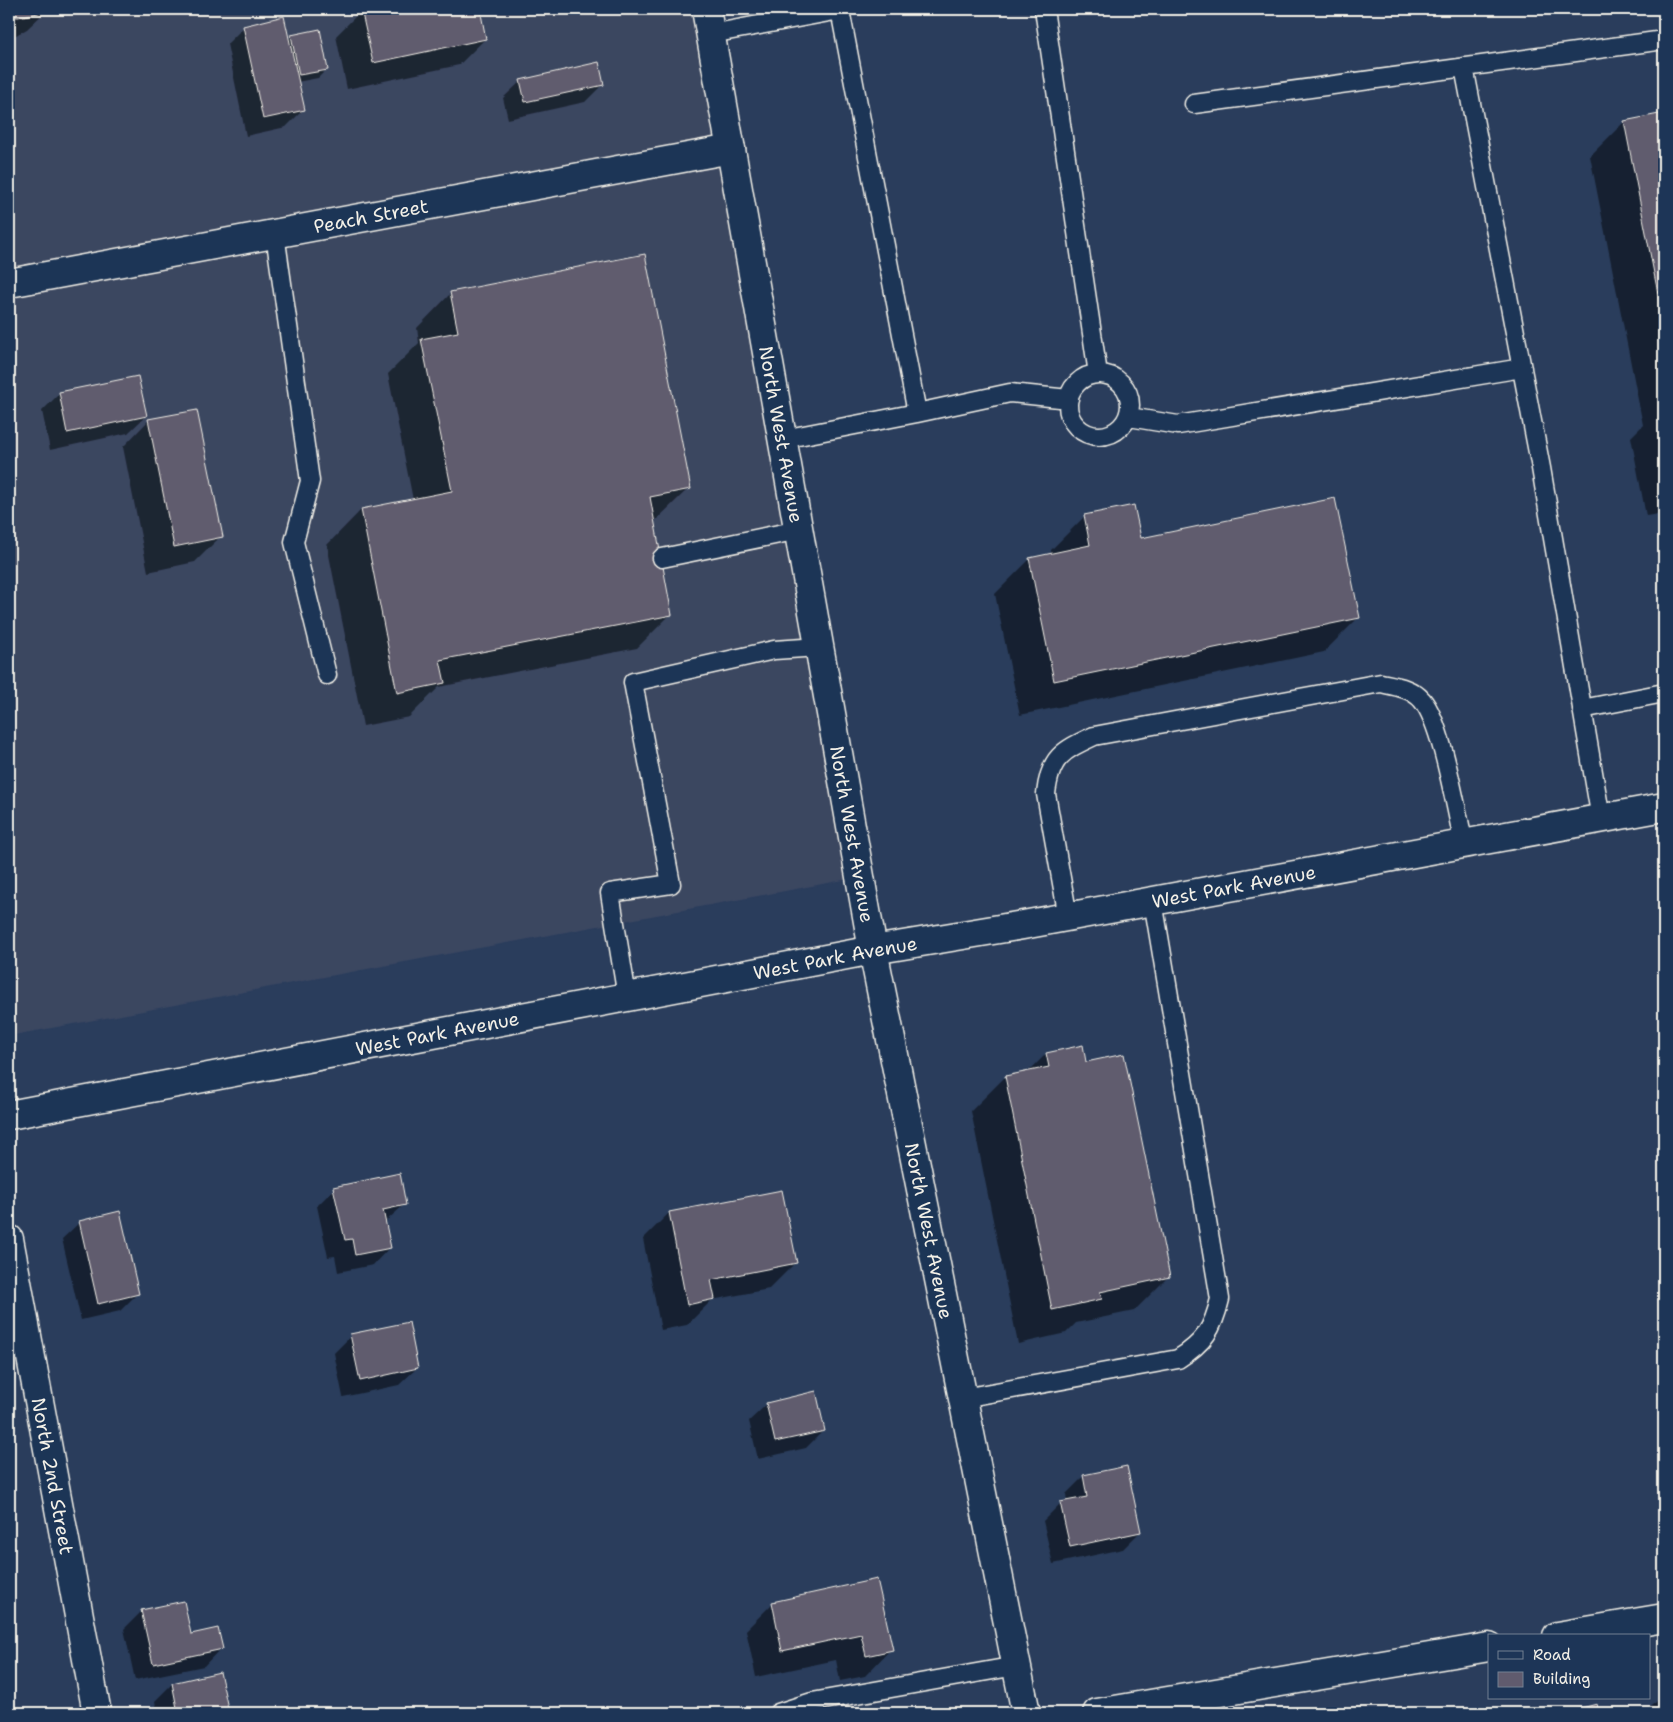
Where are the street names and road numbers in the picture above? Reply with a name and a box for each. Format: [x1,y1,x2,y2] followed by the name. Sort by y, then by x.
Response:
[311,193,430,239] street label: Peach Street
[754,344,809,525] street label: North West Avenue
[824,744,880,925] street label: North West Avenue
[1150,859,1318,914] street label: West Park Avenue
[751,930,919,985] street label: West Park Avenue
[353,1005,521,1061] street label: West Park Avenue
[899,1140,959,1321] street label: North West Avenue
[26,1395,80,1556] street label: North 2nd Street

